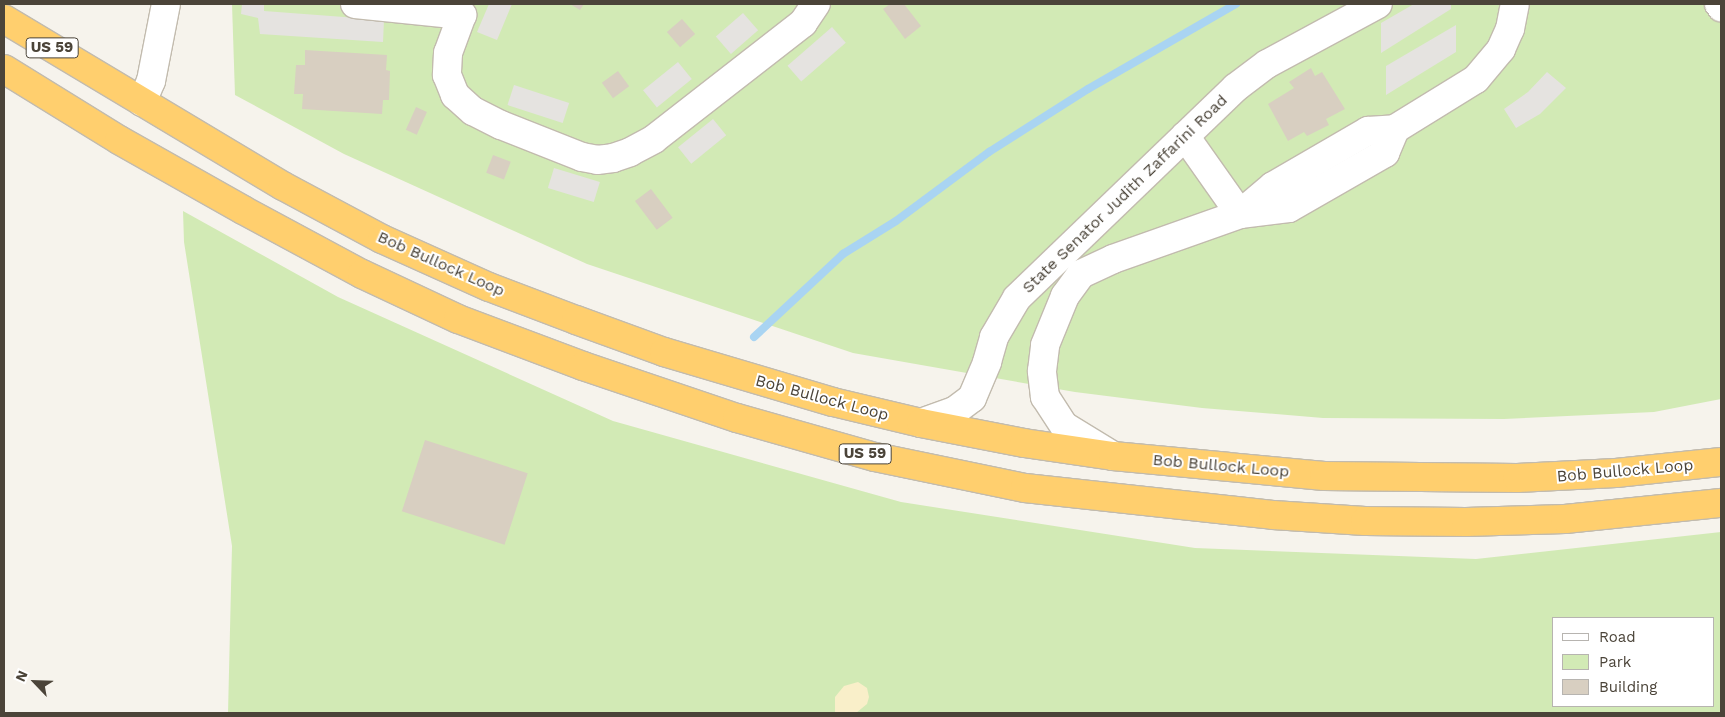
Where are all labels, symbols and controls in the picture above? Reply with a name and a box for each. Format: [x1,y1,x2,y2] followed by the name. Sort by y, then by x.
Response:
[24,36,80,60] road number: US 59
[1018,90,1232,298] street label: State Senator Judith Zaffarini Road
[374,227,508,301] street label: Bob Bullock Loop
[753,371,891,425] street label: Bob Bullock Loop
[838,442,892,466] road number: US 59
[1152,450,1290,482] street label: Bob Bullock Loop
[1556,455,1694,487] street label: Bob Bullock Loop
[1552,617,1715,707] legend
[1599,628,1636,646] text: Road
[1599,653,1631,671] text: Park
[10,657,60,707] north arrow
[12,668,31,684] text: N
[1599,678,1657,696] text: Building

